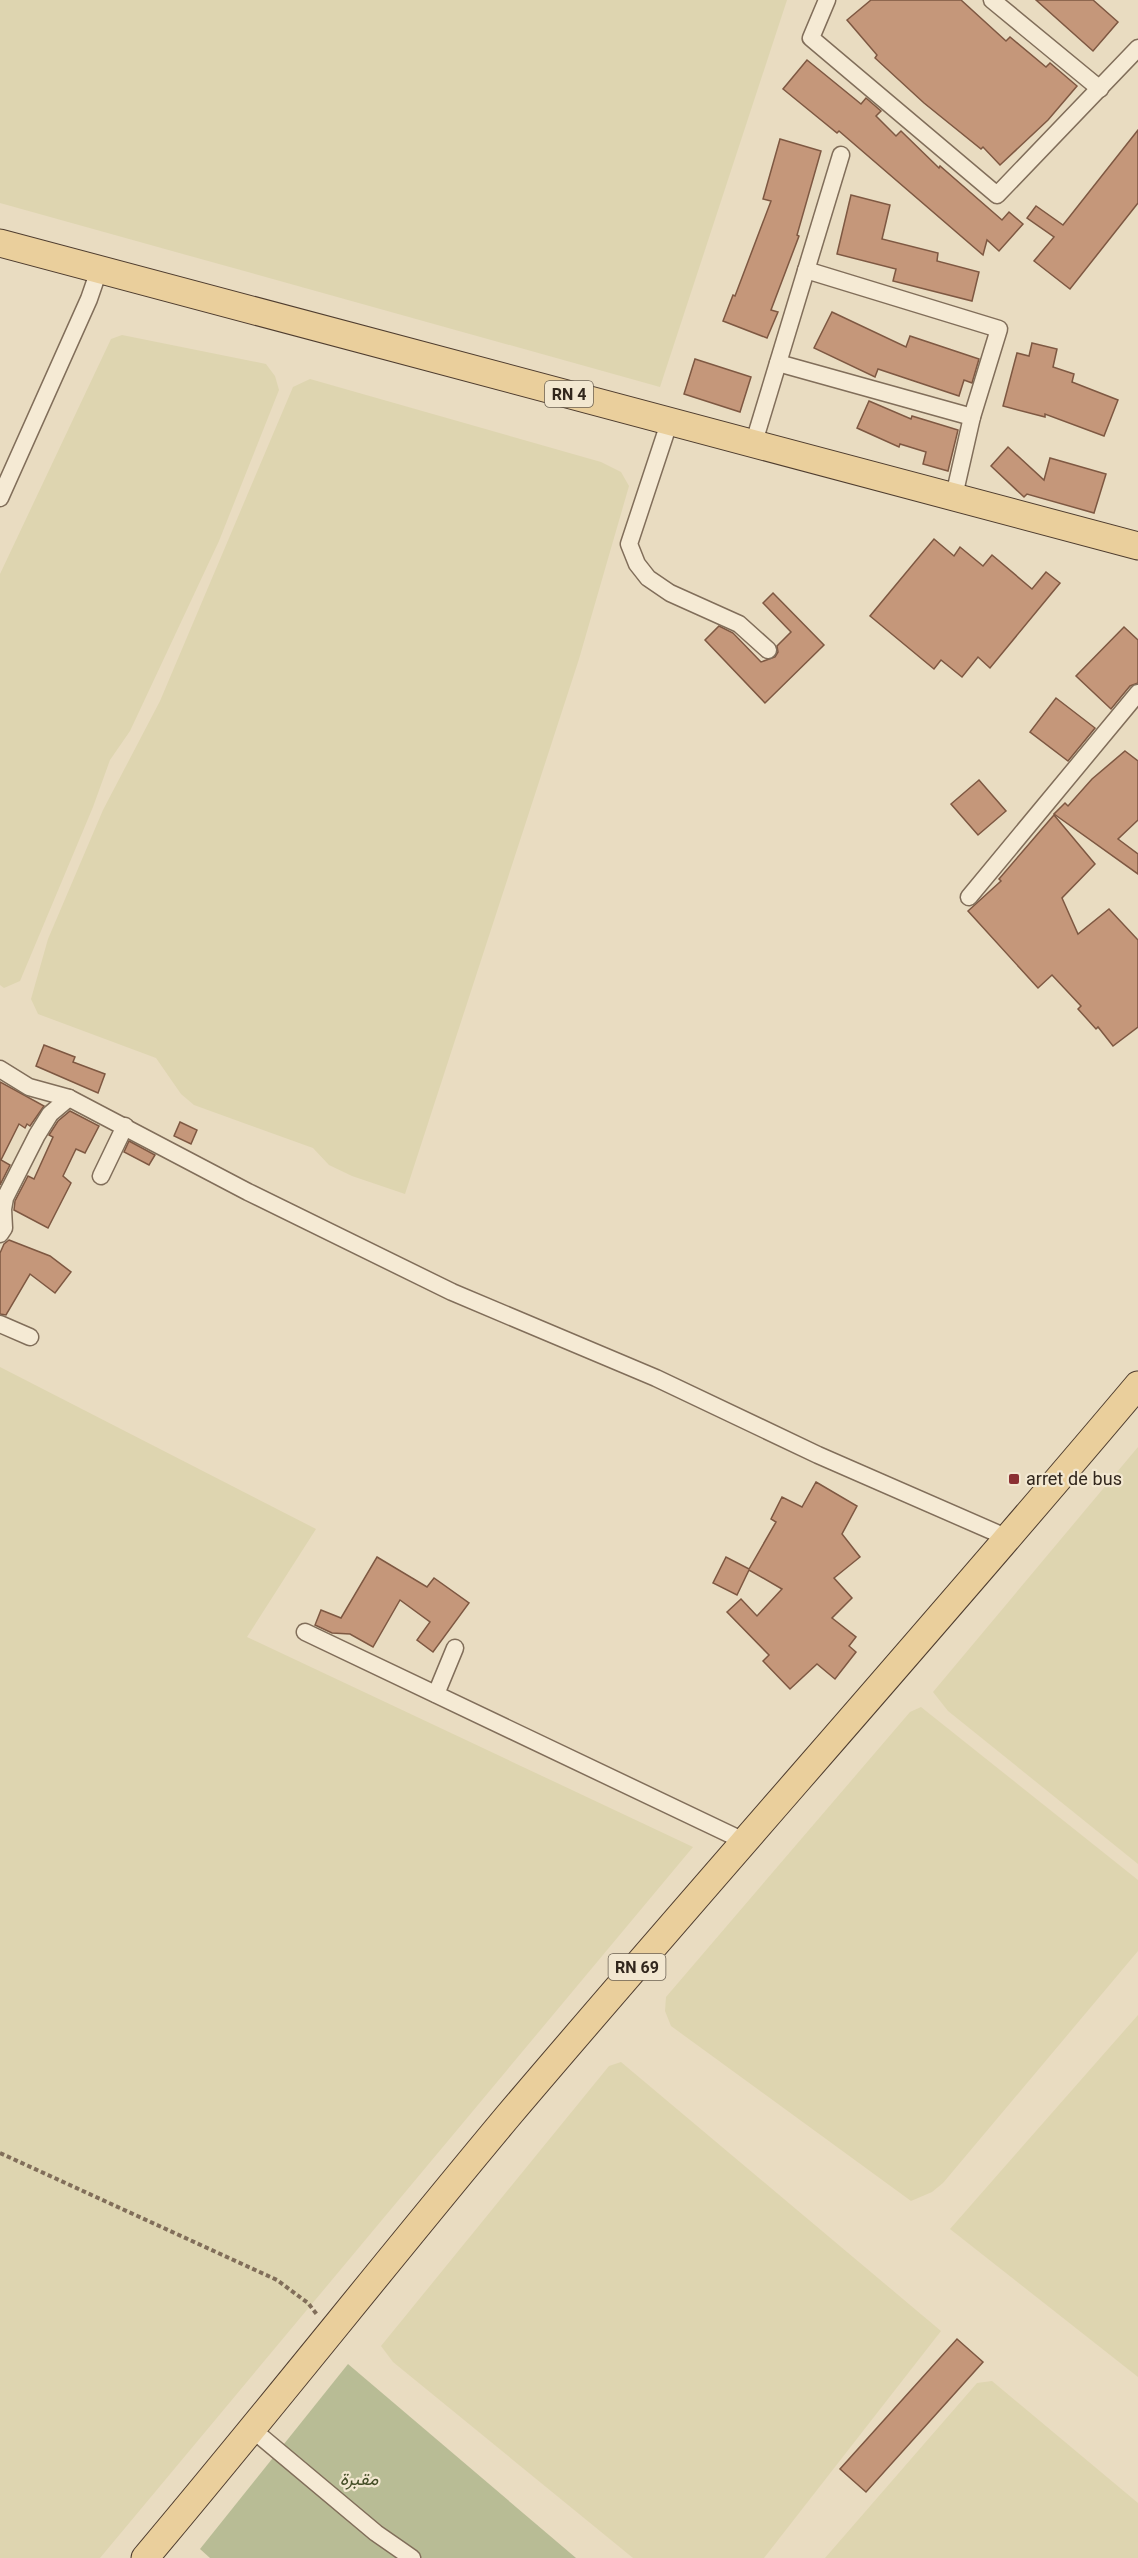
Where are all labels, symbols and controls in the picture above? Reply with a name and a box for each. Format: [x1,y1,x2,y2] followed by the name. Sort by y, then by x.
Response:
[545,381,593,407] road number: RN 4
[1026,1467,1122,1495] place label: arret de bus
[1007,1472,1021,1486] marker: arret de bus
[608,1954,666,1980] road number: RN 69
[340,2467,379,2495] park label: مقبرة

